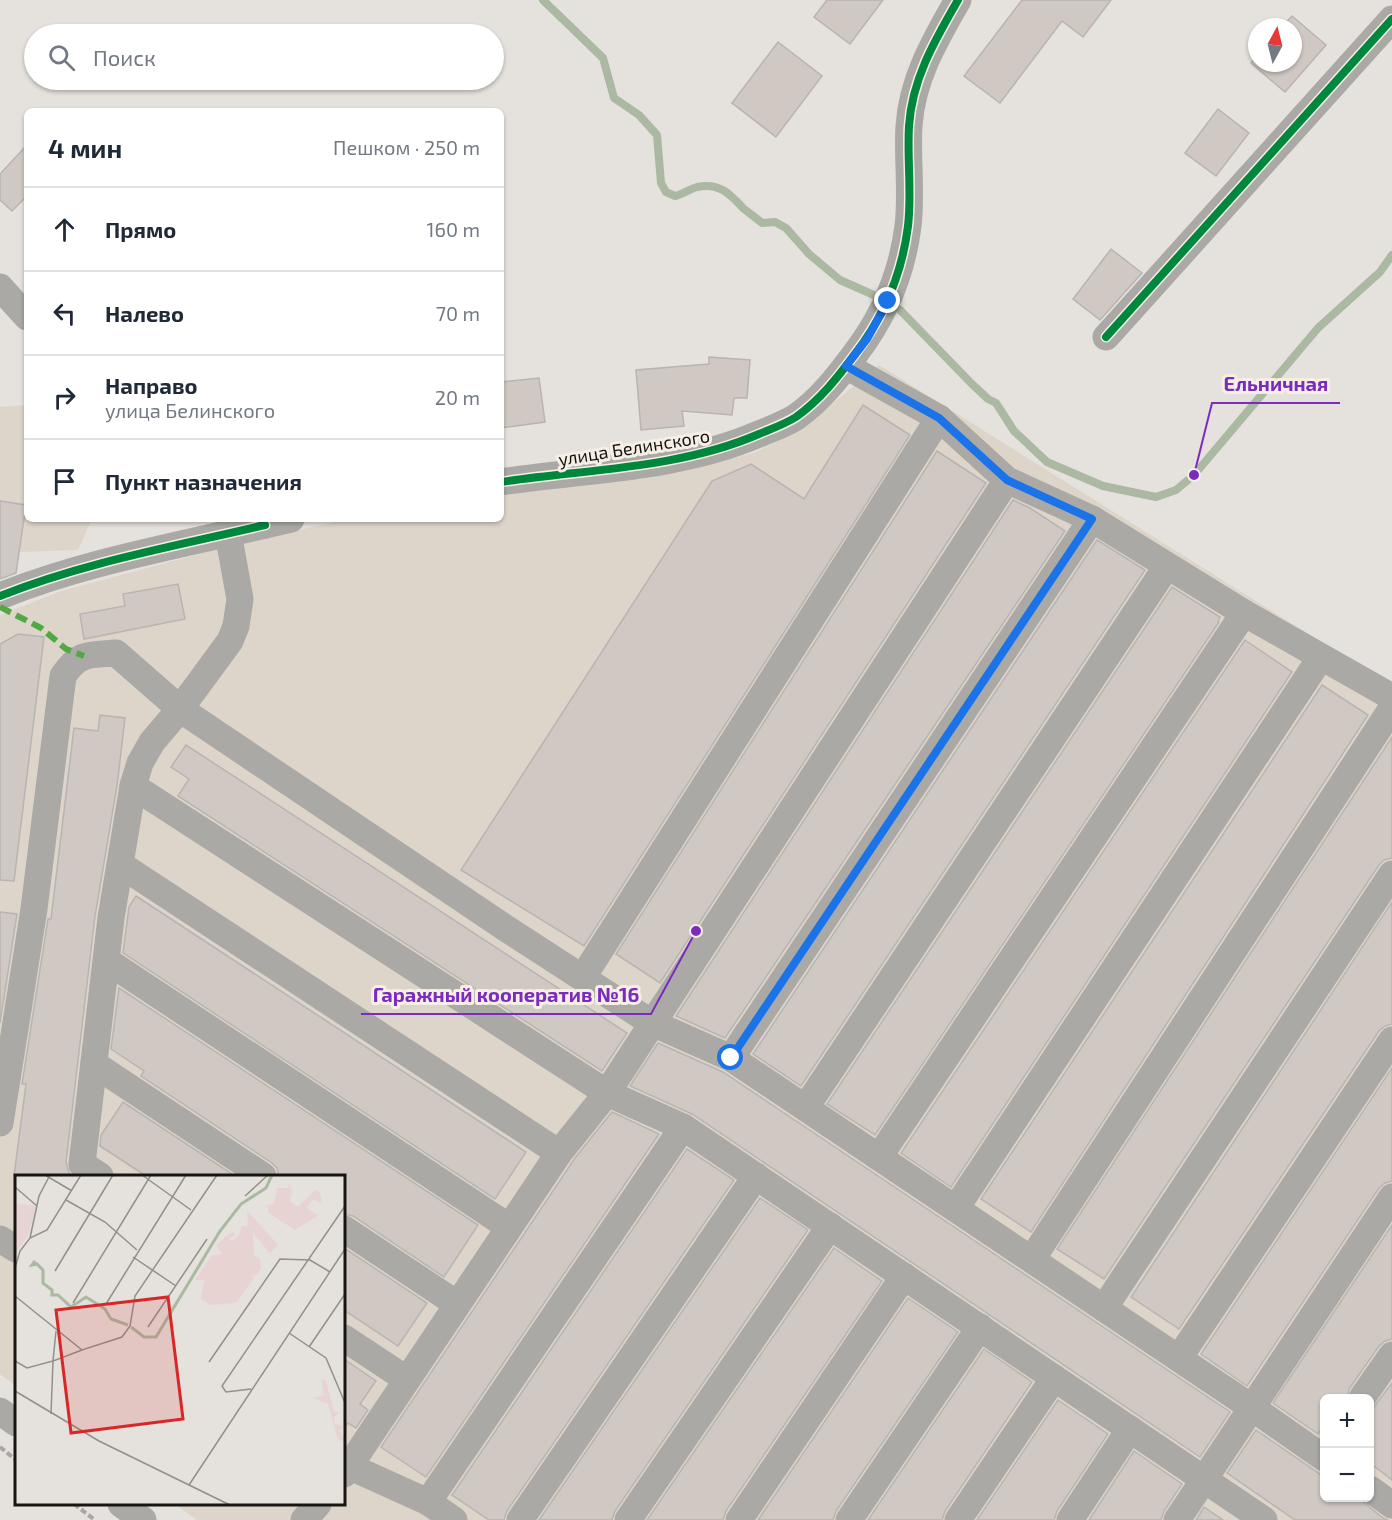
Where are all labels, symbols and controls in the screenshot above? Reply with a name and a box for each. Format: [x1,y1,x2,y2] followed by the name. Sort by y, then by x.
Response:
[1248,18,1302,72] north arrow
[24,24,504,90] search box
[45,41,78,74] icon: search
[93,44,156,70] text: Поиск
[48,132,122,163] text: 4 мин
[333,135,480,159] text: Пешком · 250 m
[48,213,81,246] icon: ahead
[105,216,176,242] text: Прямо
[427,217,480,241] text: 160 m
[874,287,900,313] route end
[48,297,81,330] icon: left
[105,300,184,326] text: Налево
[436,301,480,325] text: 70 m
[1212,365,1340,403] callout: Ельничная
[1224,371,1328,395] text: Ельничная
[105,372,198,398] text: Направо
[48,381,81,414] icon: right
[435,385,480,409] text: 20 m
[105,398,275,422] text: улица Белинского
[557,424,711,470] street label: улица Белинского
[48,465,81,498] icon: arrive
[105,468,302,494] text: Пункт назначения
[361,976,651,1014] callout: Гаражный кооператив №16
[373,982,639,1006] text: Гаражный кооператив №16
[717,1044,743,1070] route start
[15,1175,345,1505] inset map
[1320,1394,1374,1502] map controls
[1320,1394,1374,1448] button: +
[1320,1448,1374,1502] button: −

